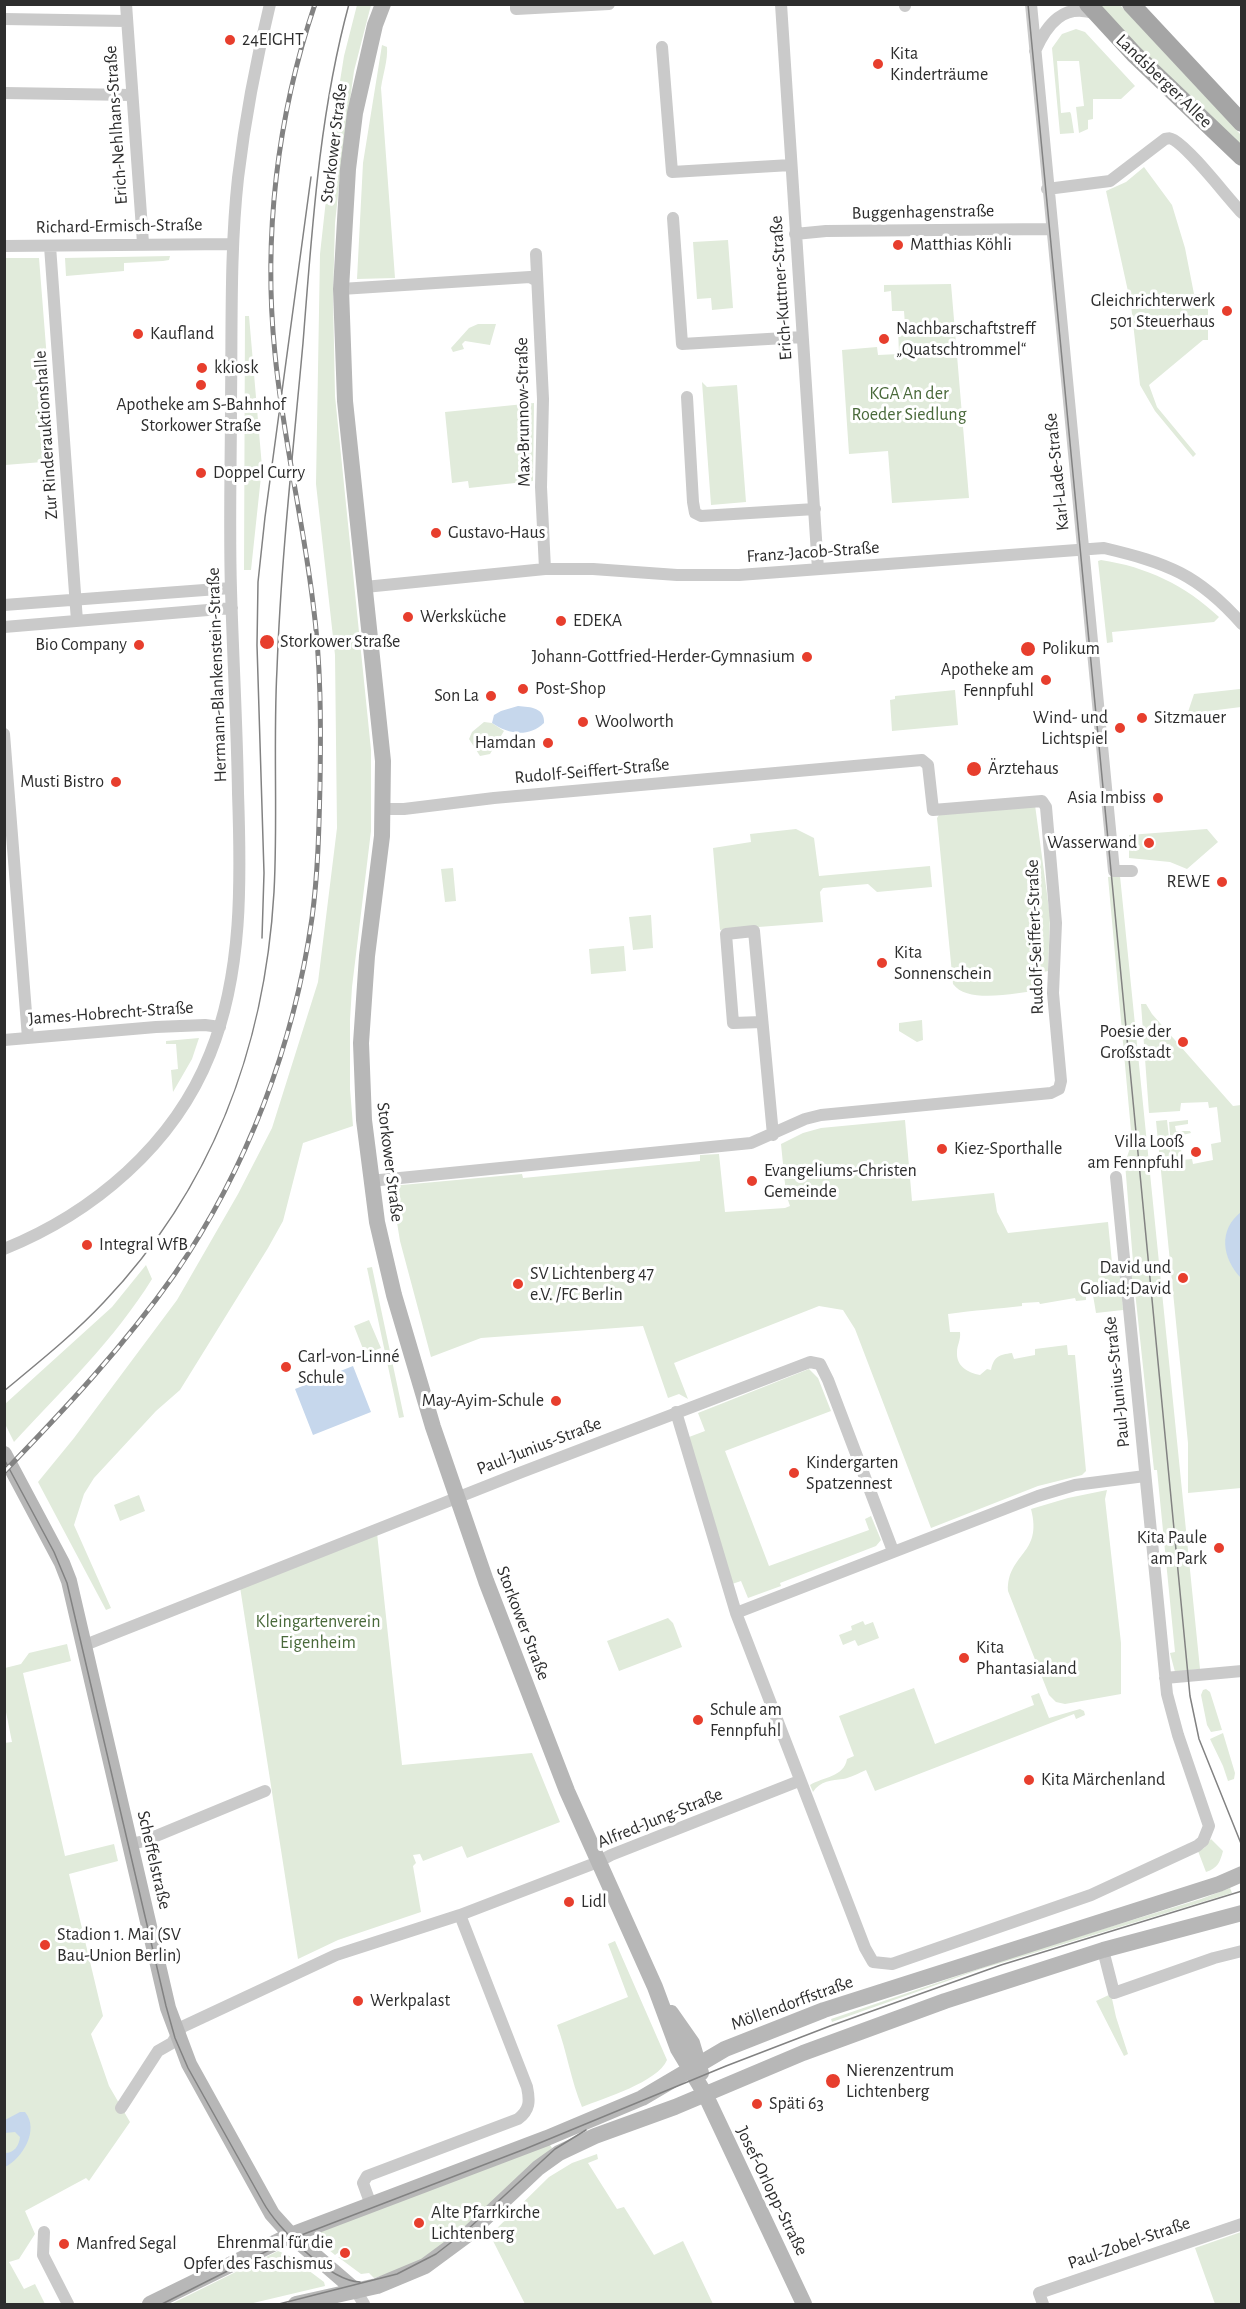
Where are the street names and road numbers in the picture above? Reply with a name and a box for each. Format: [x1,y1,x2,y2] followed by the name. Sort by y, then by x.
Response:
[1111,29,1217,133] street label: Landsberger Allee
[100,45,132,205] street label: Erich-Nehlhans-Straße
[316,82,352,204] street label: Storkower Straße
[852,200,994,224] street label: Buggenhagenstraße
[35,214,203,238] street label: Richard-Ermisch-Straße
[765,215,797,361] street label: Erich-Kuttner-Straße
[511,337,535,487] street label: Max-Brunnow-Straße
[29,350,63,520] street label: Zur Rinderauktionshalle
[1040,412,1074,532] street label: Karl-Lade-Straße
[746,537,880,567] street label: Franz-Jacob-Straße
[202,567,232,783] street label: Hermann-Blankenstein-Straße
[514,753,670,789] street label: Rudolf-Seiffert-Straße
[1021,859,1049,1015] street label: Rudolf-Seiffert-Straße
[28,996,194,1030] street label: James-Hobrecht-Straße
[372,1101,408,1223] street label: Storkower Straße
[1099,1315,1135,1449] street label: Paul-Junius-Straße
[474,1412,604,1480] street label: Paul-Junius-Straße
[491,1563,555,1683] street label: Storkower Straße
[594,1783,726,1853] street label: Alfred-Jung-Straße
[132,1809,176,1911] street label: Scheffelstraße
[728,1971,856,2035] street label: Möllendorffstraße
[731,2123,813,2259] street label: Josef-Orlopp-Straße
[1065,2212,1193,2274] street label: Paul-Zobel-Straße

